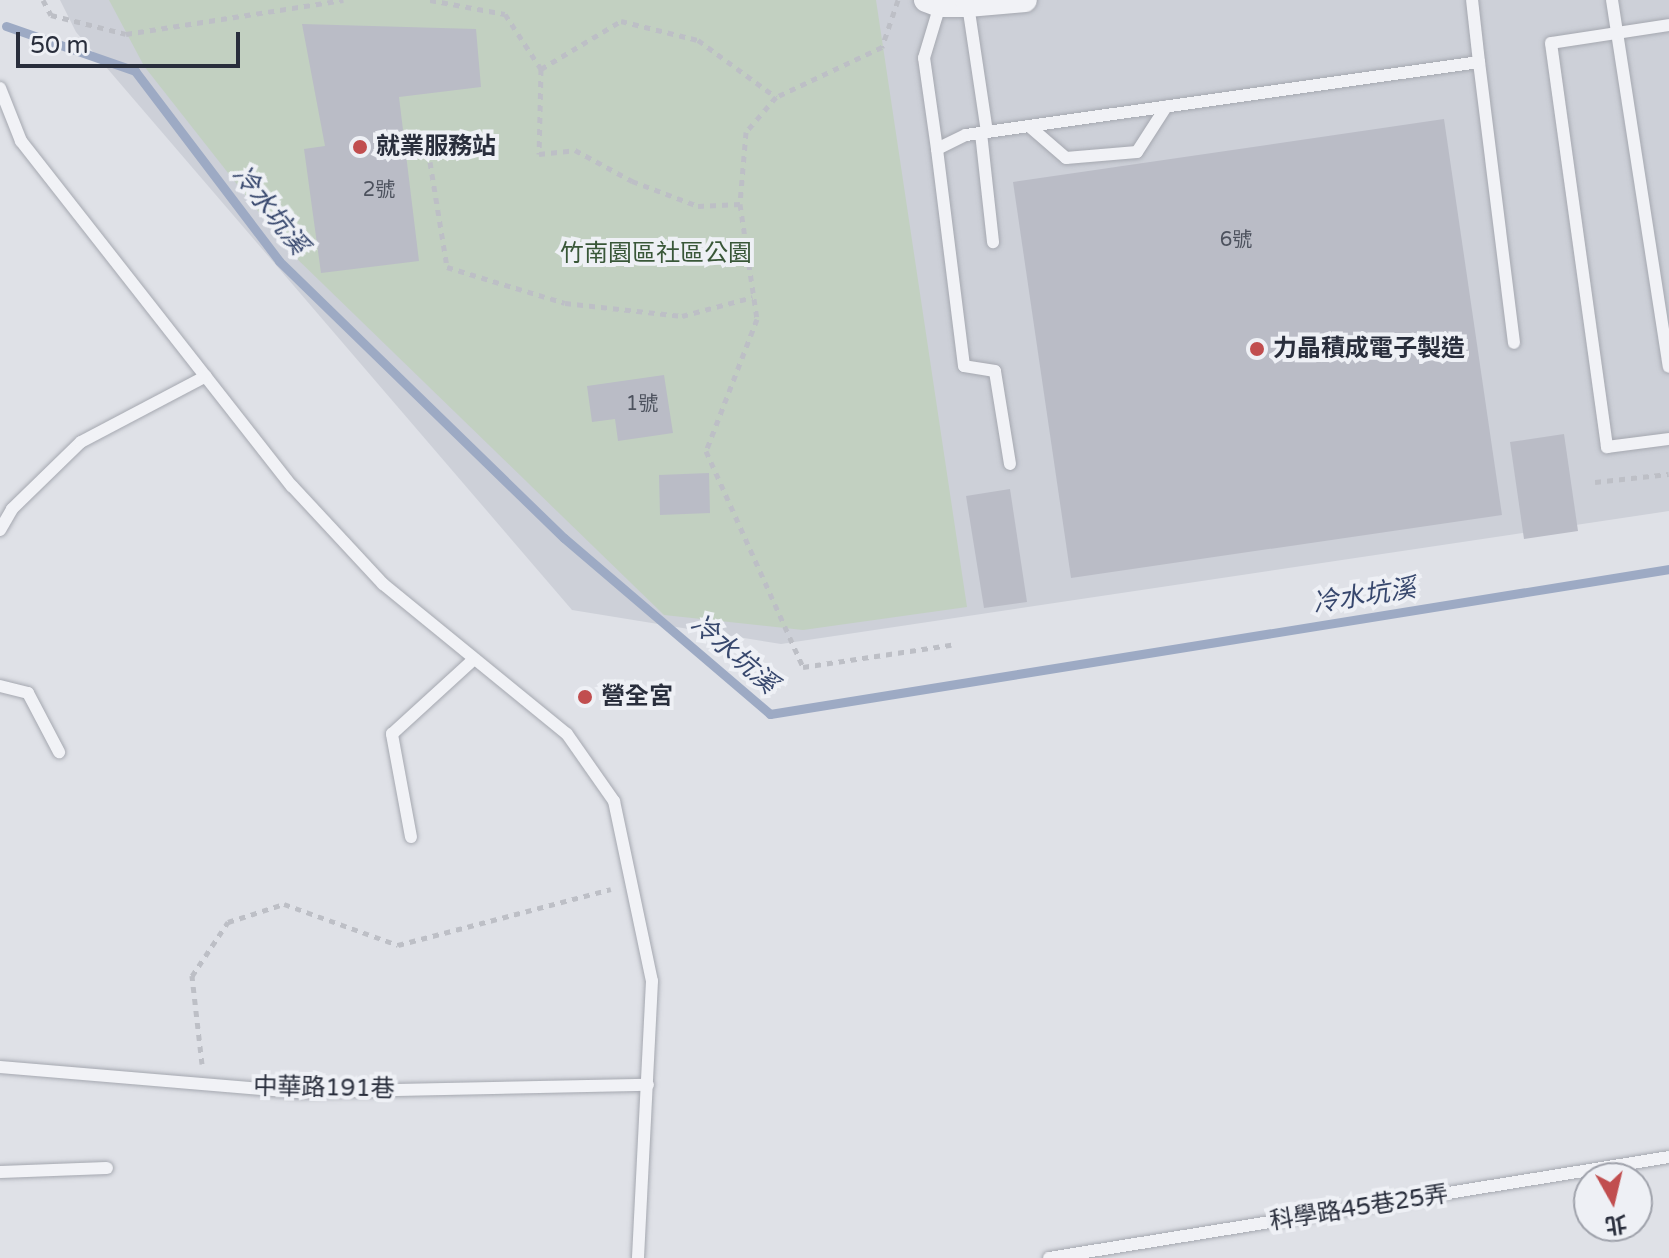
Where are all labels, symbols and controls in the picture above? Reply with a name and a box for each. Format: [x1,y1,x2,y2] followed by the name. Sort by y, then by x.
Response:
[20,16,244,66] scale bar
[30,31,88,60] text: 50 m
[376,133,496,161] place label: 就業服務站
[351,138,369,156] marker: 就業服務站
[226,159,314,261] water label: 冷水坑溪
[363,178,395,202] house number: 2號
[1220,228,1252,252] house number: 6號
[560,240,752,268] park label: 竹南園區社區公園
[1273,335,1465,363] place label: 力晶積成電子製造
[1248,340,1266,358] marker: 力晶積成電子製造
[626,392,658,416] house number: 1號
[1310,572,1418,620] water label: 冷水坑溪
[685,608,783,700] water label: 冷水坑溪
[601,683,673,711] place label: 營全宮
[576,688,594,706] marker: 營全宮
[253,1072,395,1104] street label: 中華路191巷
[1573,1162,1653,1242] north arrow
[1268,1180,1450,1236] street label: 科學路45巷25弄
[1603,1209,1629,1238] text: 北

